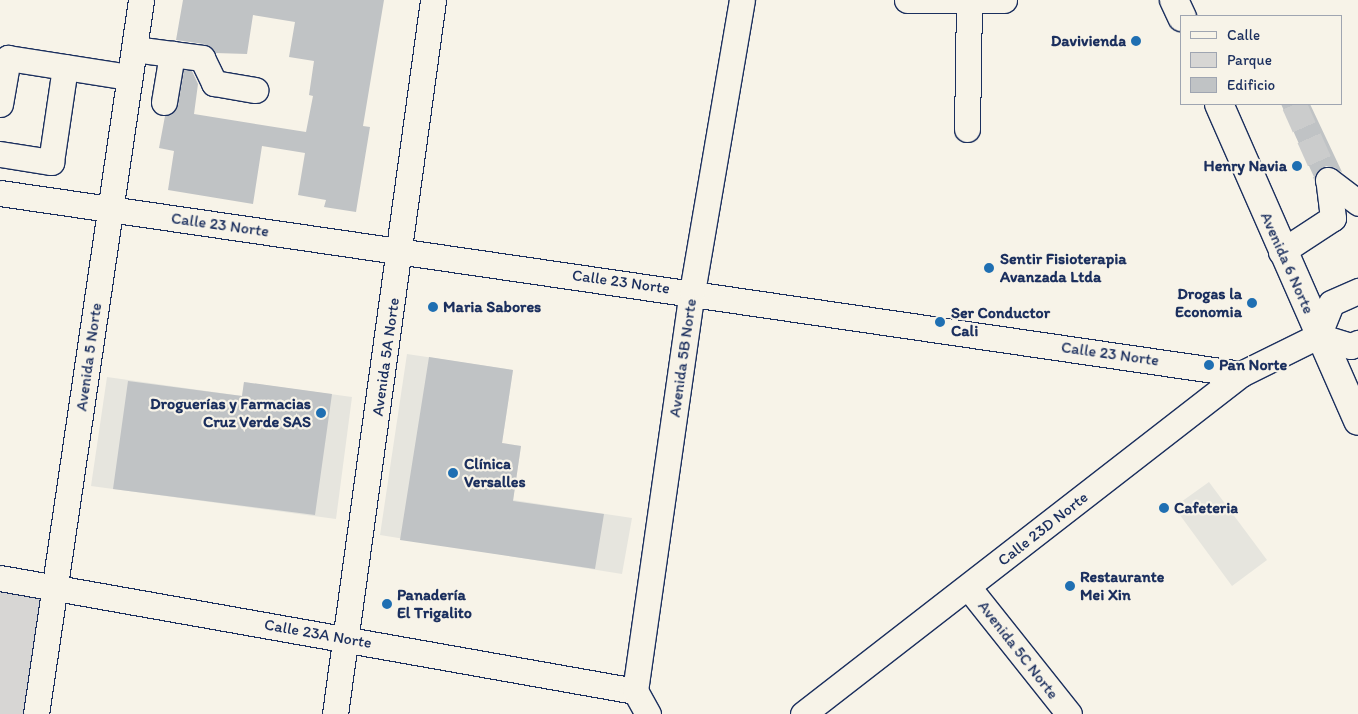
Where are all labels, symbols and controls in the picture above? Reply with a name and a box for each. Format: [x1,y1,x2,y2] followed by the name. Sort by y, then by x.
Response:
[1180,15,1343,105] legend
[1227,26,1260,44] text: Calle
[1051,31,1126,51] place label: Davivienda
[1130,35,1142,47] marker: Davivienda
[1227,51,1272,69] text: Parque
[1227,76,1275,94] text: Edificio
[1203,156,1287,176] place label: Henry Navia
[1291,160,1303,172] marker: Henry Navia
[170,209,270,241] street label: Calle 23 Norte
[1256,209,1318,317] street label: Avenida 6 Norte
[1000,249,1126,287] place label: Sentir Fisioterapia Avanzada Ltda
[982,261,996,275] marker: Sentir Fisioterapia Avanzada Ltda
[571,266,671,298] street label: Calle 23 Norte
[1175,284,1242,322] place label: Drogas la Economia
[368,297,404,417] street label: Avenida 5A Norte
[443,297,541,317] place label: Maria Sabores
[665,297,701,419] street label: Avenida 5B Norte
[1246,297,1258,309] marker: Drogas la Economia
[427,301,439,313] marker: Maria Sabores
[72,302,106,412] street label: Avenida 5 Norte
[951,303,1050,341] place label: Ser Conductor Cali
[933,315,947,329] marker: Ser Conductor Cali
[1060,338,1160,370] street label: Calle 23 Norte
[1219,355,1288,375] place label: Pan Norte
[1203,359,1215,371] marker: Pan Norte
[151,394,311,432] place label: Droguerías y Farmacias Cruz Verde SAS
[315,407,327,419] marker: Droguerías y Farmacias Cruz Verde SAS
[464,454,526,492] place label: Clínica Versalles
[446,466,460,480] marker: Clínica Versalles
[994,488,1092,570] street label: Calle 23D Norte
[1174,498,1238,518] place label: Cafeteria
[1158,502,1170,514] marker: Cafeteria
[1080,567,1164,605] place label: Restaurante Mei Xin
[1064,580,1076,592] marker: Restaurante Mei Xin
[397,585,471,623] place label: Panadería El Trigalito
[974,597,1062,703] street label: Avenida 5C Norte
[381,598,393,610] marker: Panadería El Trigalito
[263,615,373,653] street label: Calle 23A Norte

